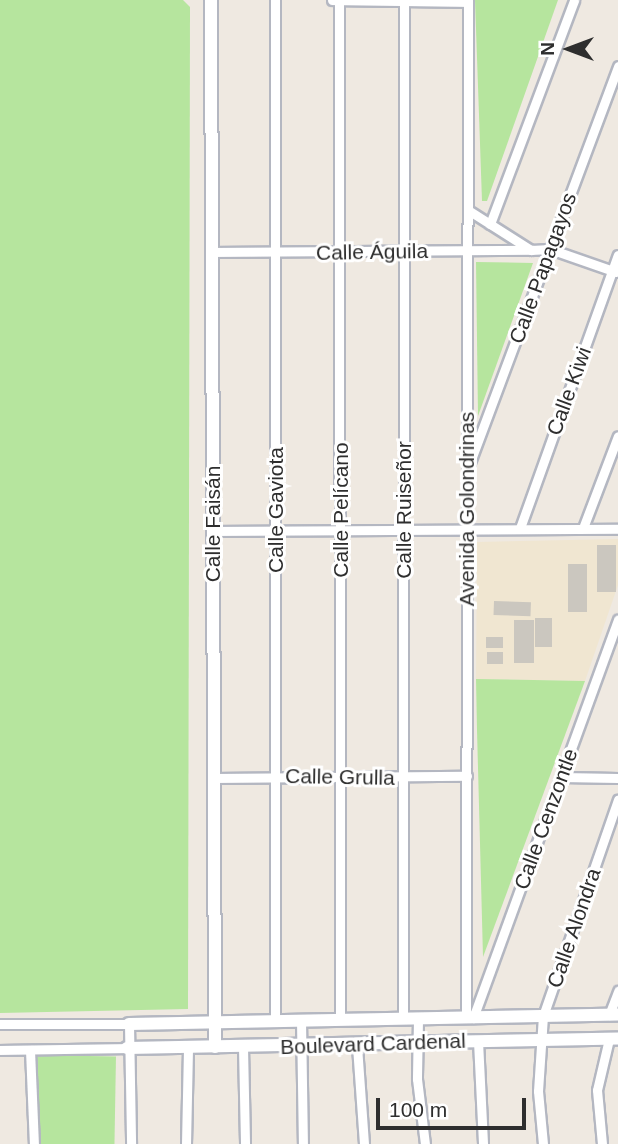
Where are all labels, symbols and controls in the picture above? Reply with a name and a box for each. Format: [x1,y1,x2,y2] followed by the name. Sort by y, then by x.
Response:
[534,14,604,84] north arrow
[537,42,558,56] text: N
[504,189,582,347] street label: Calle Papagayos
[316,238,428,266] street label: Calle Águila
[541,343,597,439] street label: Calle Kiwi
[454,412,480,606] street label: Avenida Golondrinas
[391,441,417,579] street label: Calle Ruiseñor
[328,442,354,578] street label: Calle Pelícano
[263,447,289,573] street label: Calle Gaviota
[200,466,226,582] street label: Calle Faisán
[509,745,583,893] street label: Calle Cenzontle
[285,763,395,791] street label: Calle Grulla
[542,864,606,992] street label: Calle Alondra
[280,1028,466,1060] street label: Boulevard Cardenal
[380,1084,530,1128] scale bar
[389,1098,447,1121] text: 100 m

